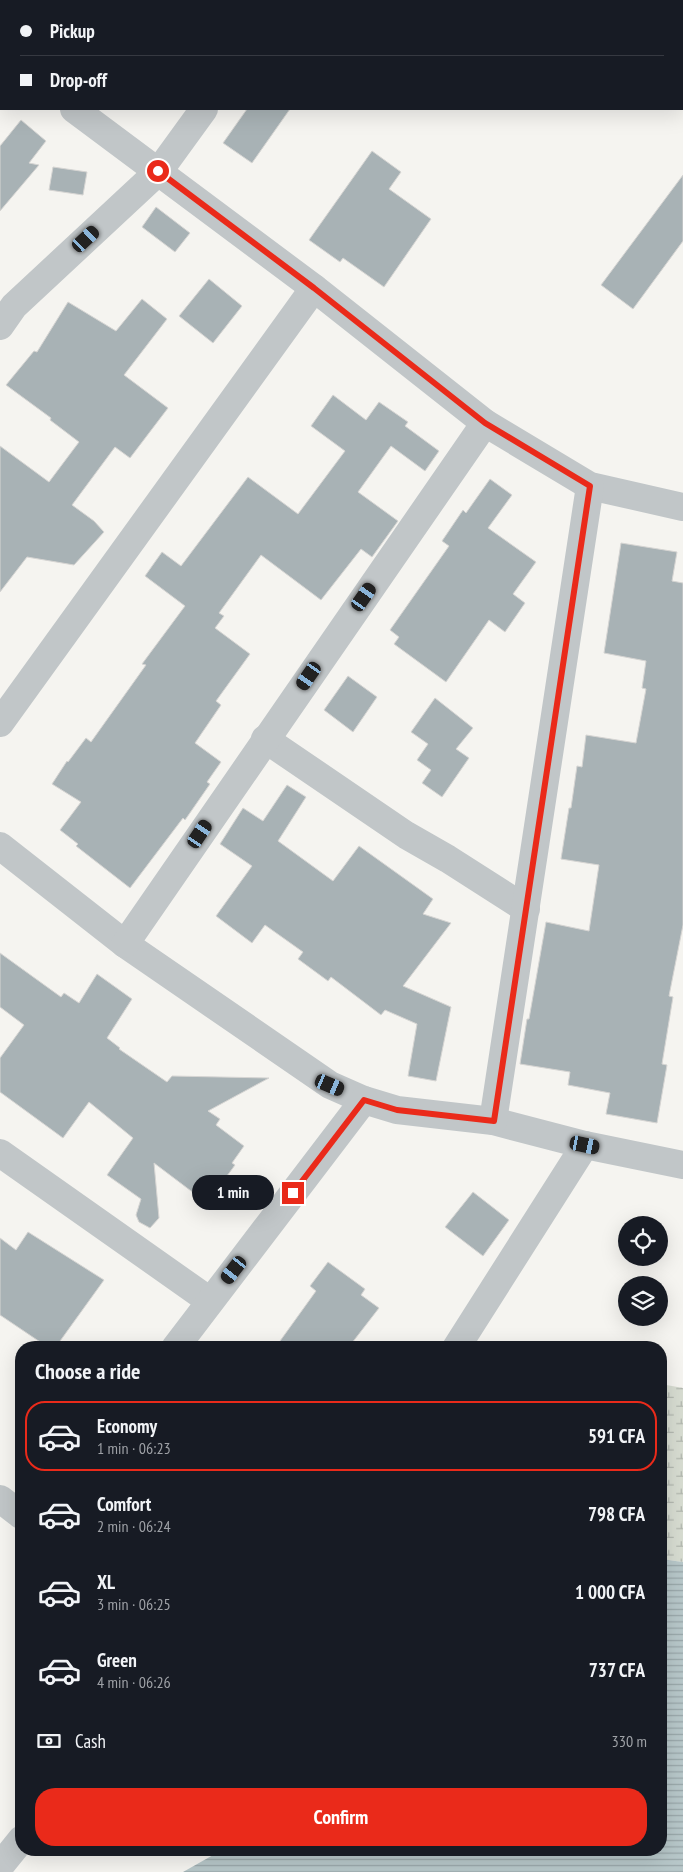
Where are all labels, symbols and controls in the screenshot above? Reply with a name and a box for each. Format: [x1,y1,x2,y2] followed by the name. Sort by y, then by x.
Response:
[50,19,95,43] text: Pickup
[50,68,107,92] text: Drop-off
[147,160,169,182] route start
[69,223,102,255] car
[349,580,378,614] car
[294,659,323,693] car
[185,817,214,851] car
[313,1072,346,1098] car
[568,1135,601,1155] car
[193,1176,276,1210] callout: 1 min
[217,1182,249,1202] text: 1 min
[282,1182,304,1204] route end
[618,1216,668,1326] map controls
[618,1216,668,1266] button: locate
[218,1254,249,1286] car
[618,1276,668,1326] button: layers
[35,1357,140,1385] text: Choose a ride
[37,1414,82,1459] icon: car
[97,1414,157,1438] text: Economy
[588,1424,645,1448] text: 591 CFA
[97,1438,171,1458] text: 1 min · 06:23
[37,1492,82,1537] icon: car
[97,1492,151,1516] text: Comfort
[588,1502,645,1526] text: 798 CFA
[97,1516,171,1536] text: 2 min · 06:24
[37,1570,82,1615] icon: car
[97,1570,115,1594] text: XL
[575,1580,645,1604] text: 1 000 CFA
[97,1594,171,1614] text: 3 min · 06:25
[37,1648,82,1693] icon: car
[97,1648,137,1672] text: Green
[589,1658,645,1682] text: 737 CFA
[97,1672,171,1692] text: 4 min · 06:26
[35,1727,63,1755] icon: cash
[75,1729,106,1753] text: Cash
[612,1731,647,1751] text: 330 m
[35,1788,647,1846] button: Confirm

